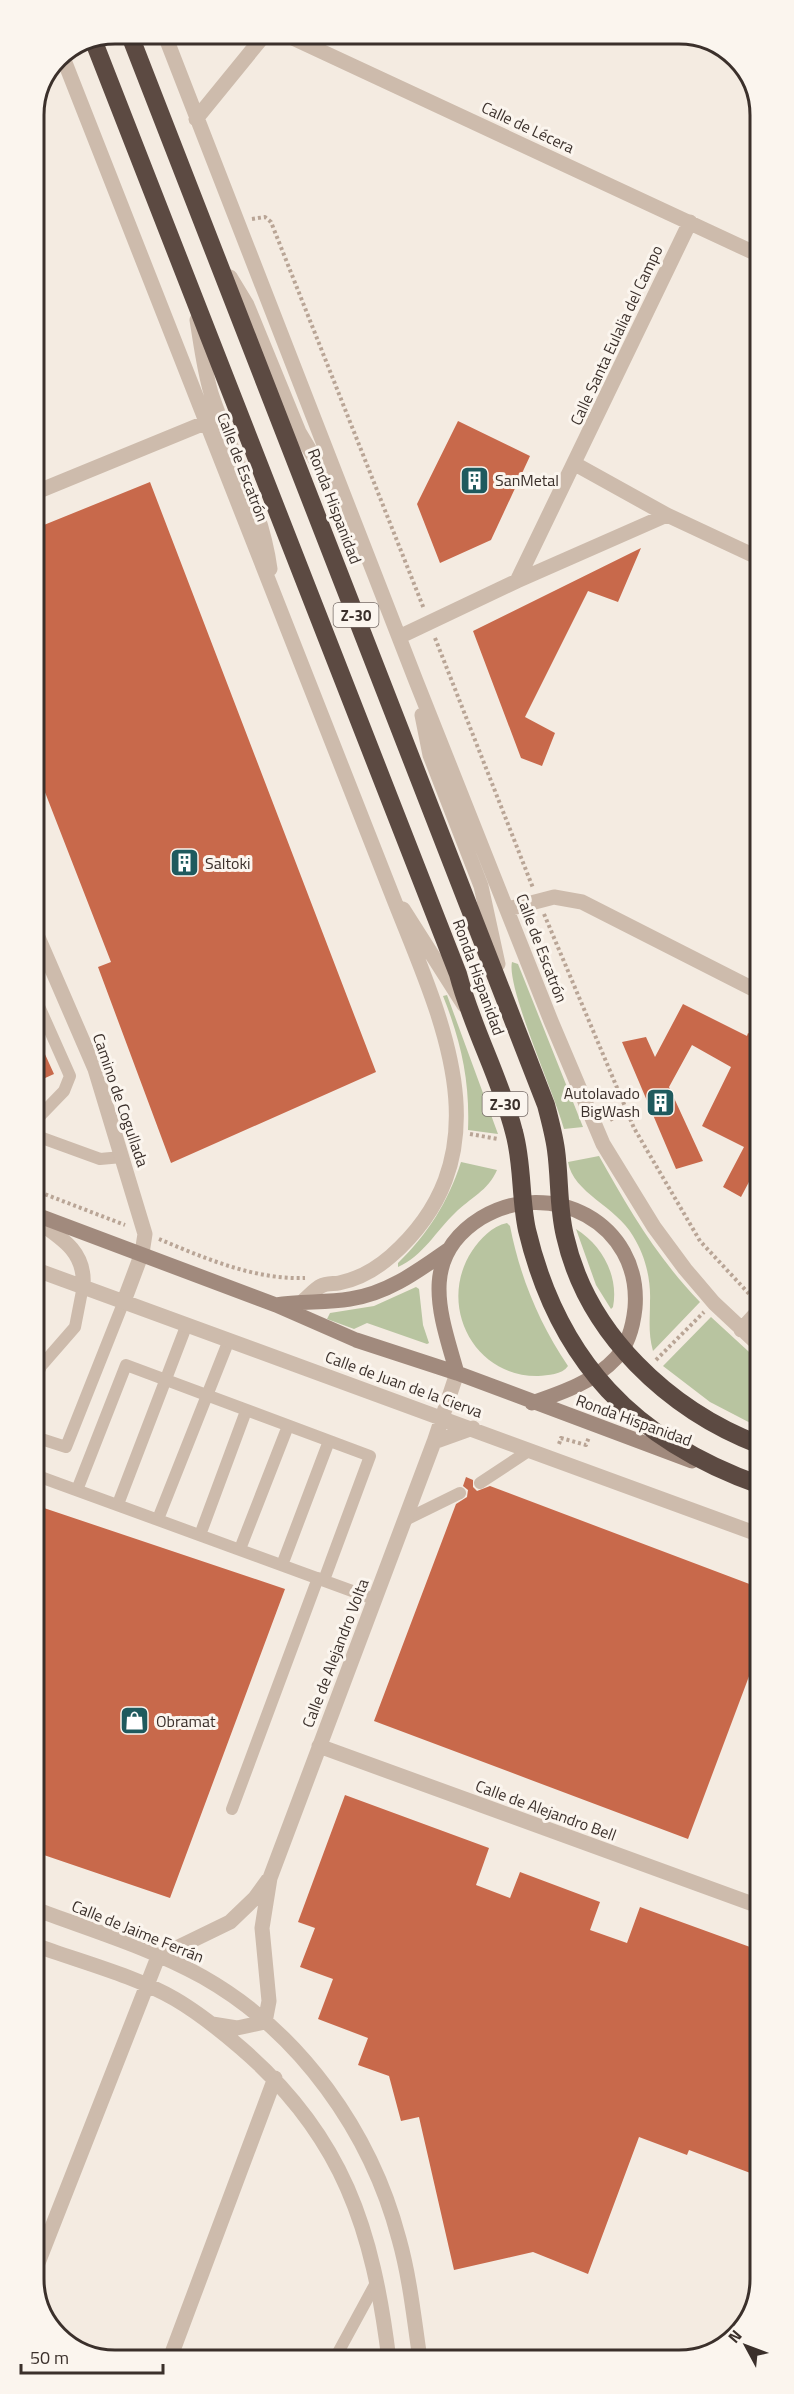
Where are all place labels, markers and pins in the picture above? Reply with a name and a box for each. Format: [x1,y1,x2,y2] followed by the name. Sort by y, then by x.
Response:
[458,464,490,496] building icon: SanMetal
[495,468,559,492] place label: SanMetal
[168,847,200,879] building icon: Saltoki
[205,851,251,875] place label: Saltoki
[564,1081,640,1123] place label: Autolavado BigWash
[645,1086,677,1118] building icon: Autolavado BigWash
[119,1705,151,1737] shop icon: Obramat
[156,1709,216,1733] place label: Obramat

